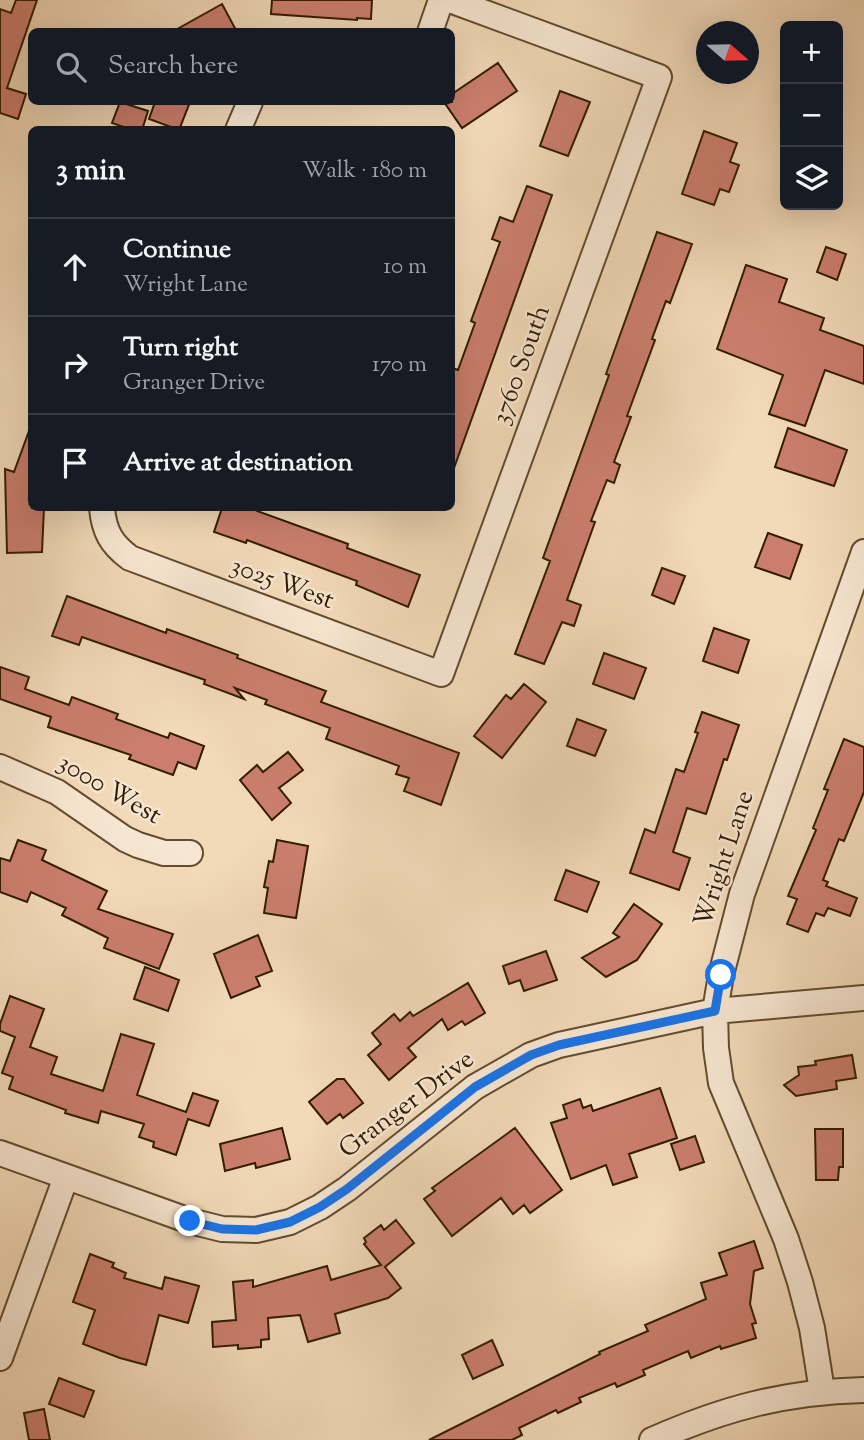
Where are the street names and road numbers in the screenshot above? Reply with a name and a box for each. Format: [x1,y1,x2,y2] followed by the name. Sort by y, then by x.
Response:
[483,300,561,430] street label: 3760 South
[225,548,339,620] street label: 3025 West
[50,745,168,835] street label: 3000 West
[686,786,764,932] street label: Wright Lane
[332,1042,482,1168] street label: Granger Drive

